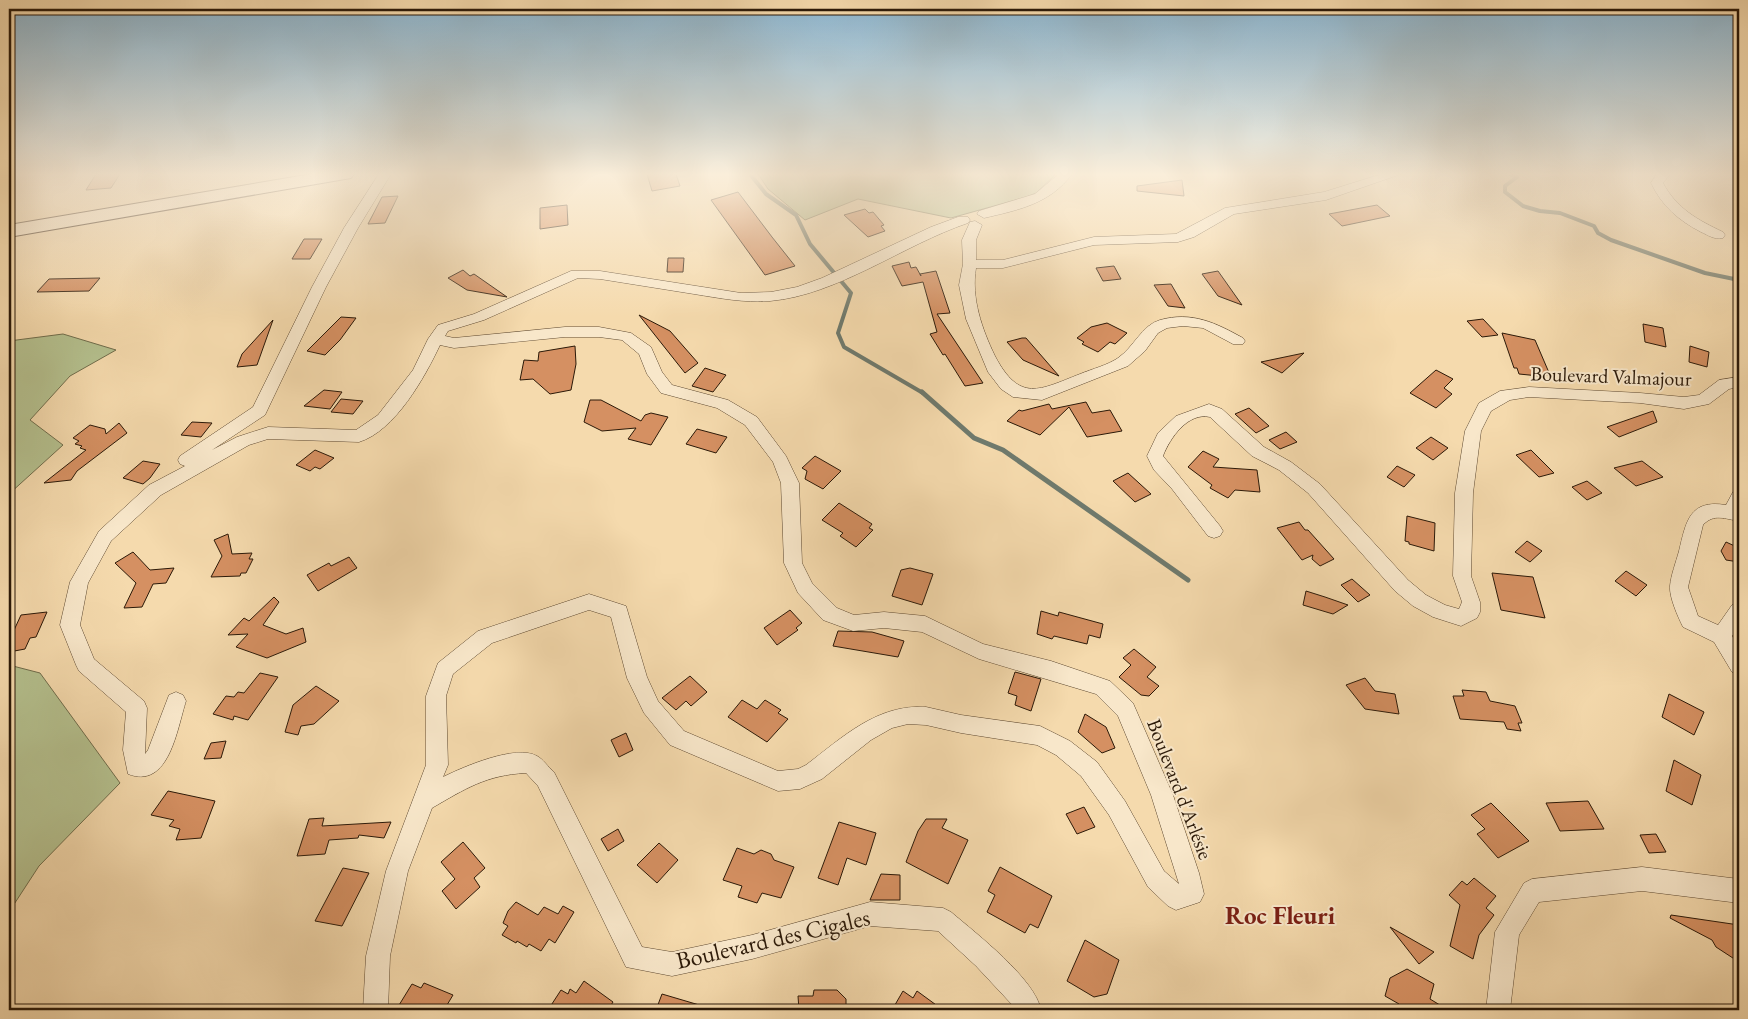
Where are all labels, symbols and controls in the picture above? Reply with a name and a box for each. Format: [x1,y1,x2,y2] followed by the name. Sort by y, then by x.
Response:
[1530,360,1692,392] street label: Boulevard Valmajour
[1141,715,1219,863] street label: Boulevard d'Arlésie
[1225,899,1336,931] district label: Roc Fleuri
[673,901,873,976] street label: Boulevard des Cigales

